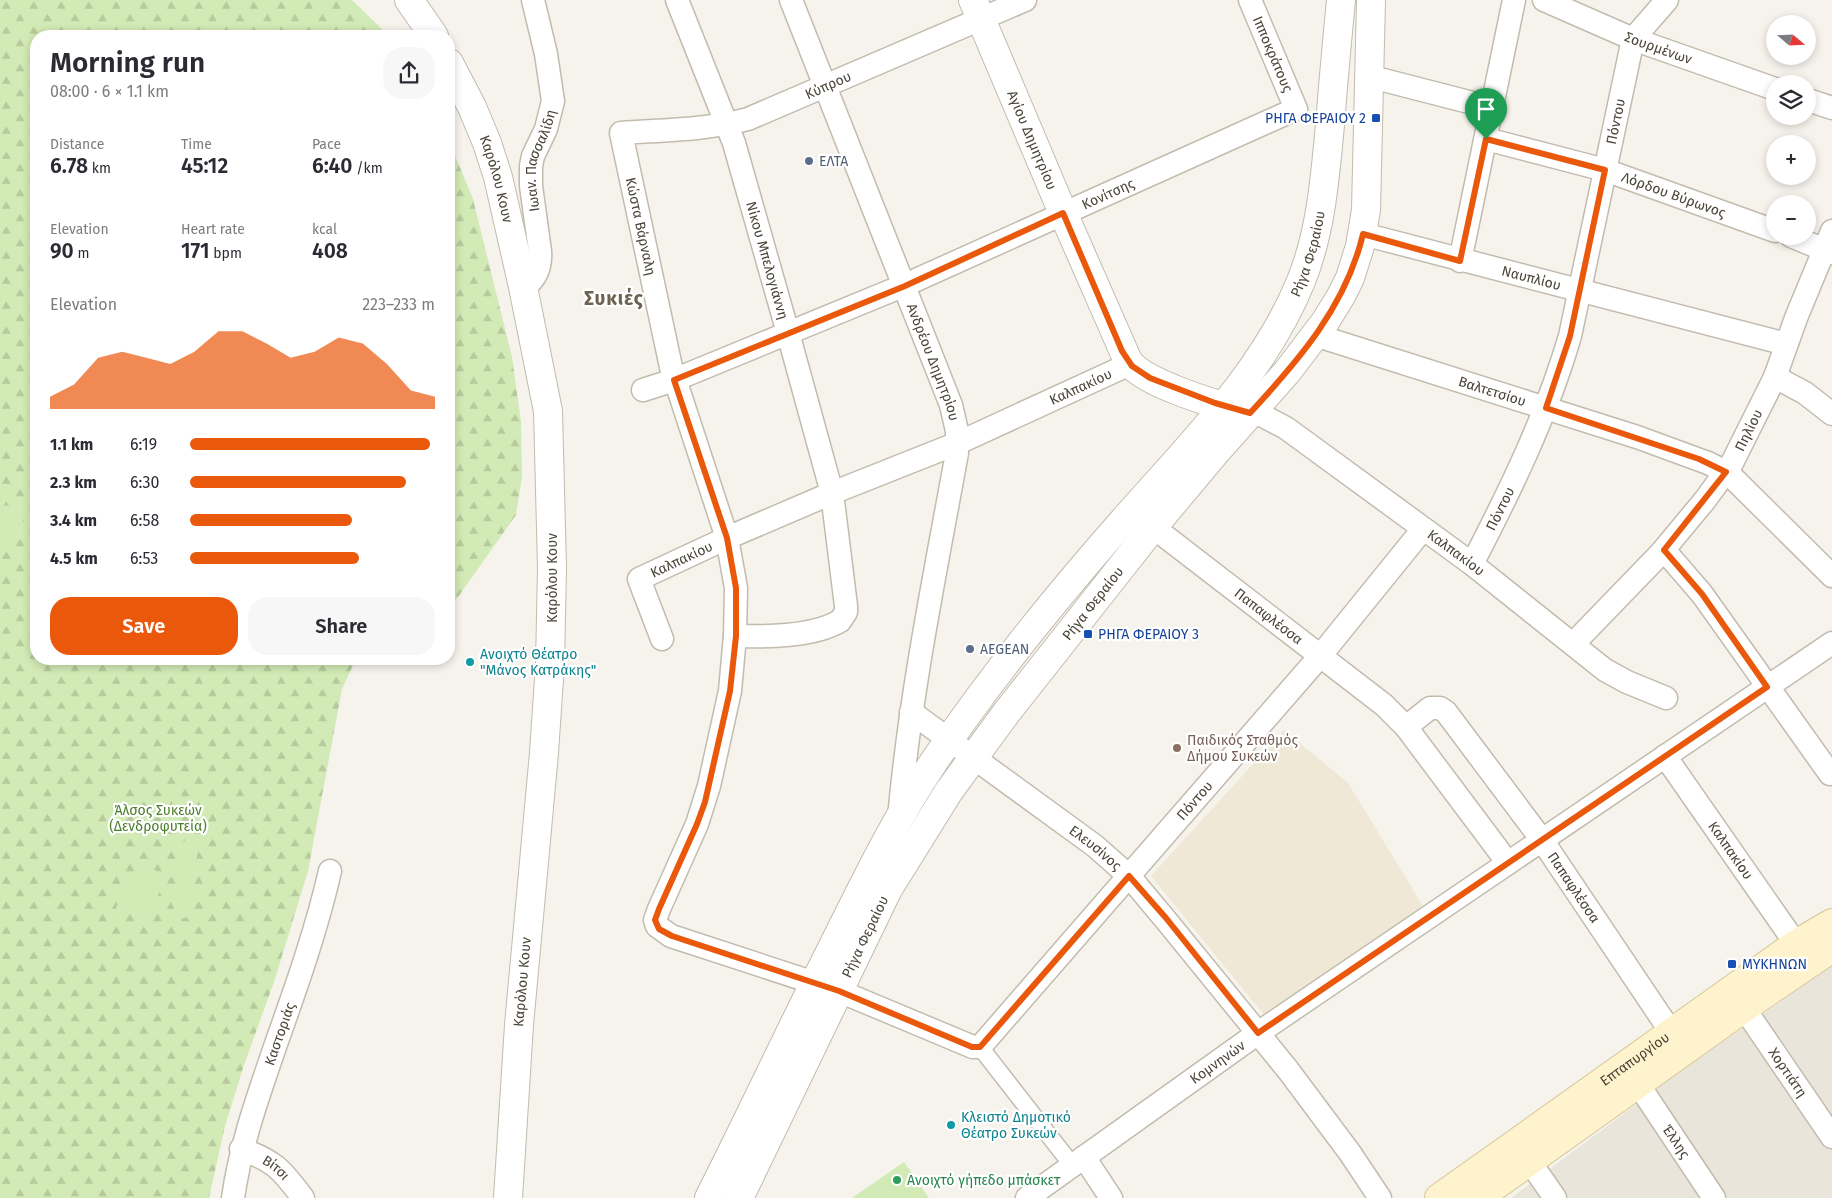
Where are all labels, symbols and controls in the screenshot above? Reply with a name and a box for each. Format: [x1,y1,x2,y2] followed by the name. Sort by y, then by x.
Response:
[1249,14,1296,95] street label: Ιπποκράτους
[1766,15,1816,65] north arrow
[1766,15,1816,245] map controls
[1622,28,1694,68] street label: Σουρμένων
[50,46,205,79] text: Morning run
[383,47,435,99] button: share
[803,68,854,103] street label: Κύπρου
[1766,75,1816,125] button: layers
[50,82,169,101] text: 08:00 · 6 × 1.1 km
[1003,88,1060,192] street label: Αγίου Δημητρίου
[1465,88,1507,139] pin
[1472,95,1500,123] icon: arrive
[1603,97,1629,146] street label: Πόντου
[523,108,560,213] street label: Ιωαν. Πασσαλίδη
[1265,110,1366,127] place label: ΡΗΓΑ ΦΕΡΑΙΟΥ 2
[1370,112,1382,124] marker: ΡΗΓΑ ΦΕΡΑΙΟΥ 2
[476,133,516,225] street label: Καρόλου Κουν
[1766,135,1816,185] button: +
[50,136,104,153] text: Distance
[181,136,212,153] text: Time
[312,136,341,153] text: Pace
[50,153,88,179] text: 6.78
[181,153,228,179] text: 45:12
[312,153,352,179] text: 6:40
[819,153,848,170] place label: ΕΛΤΑ
[803,155,815,167] marker: ΕΛΤΑ
[88,160,111,177] text: km
[352,160,383,177] text: /km
[1619,169,1728,222] street label: Λόρδου Βύρωνος
[1079,175,1138,213] street label: Κονίτσης
[622,176,659,277] street label: Κώστα Βάρναλη
[1766,195,1816,245] button: −
[742,200,792,322] street label: Νίκου Μπελογιάννη
[1287,210,1329,300] street label: Ρήγα Φεραίου
[50,221,109,238] text: Elevation
[181,221,245,238] text: Heart rate
[312,221,337,238] text: kcal
[50,238,74,264] text: 90
[181,238,210,264] text: 171
[312,238,348,264] text: 408
[74,245,89,262] text: m
[210,245,242,262] text: bpm
[1500,262,1563,294] street label: Ναυπλίου
[584,287,644,310] district label: Συκιές
[50,295,117,314] text: Elevation
[362,295,435,314] text: 223–233 m
[903,301,962,422] street label: Ανδρέου Δημητρίου
[1047,365,1115,409] street label: Καλπακίου
[1456,373,1528,410] street label: Βαλτετσίου
[1731,407,1766,454] street label: Πηλίου
[50,435,93,454] text: 1.1 km
[130,435,157,454] text: 6:19
[50,473,97,492] text: 2.3 km
[130,473,159,492] text: 6:30
[1483,484,1518,534] street label: Πόντου
[50,511,97,530] text: 3.4 km
[130,511,159,530] text: 6:58
[1424,526,1488,580] street label: Καλπακίου
[544,533,561,623] street label: Καρόλου Κουν
[648,538,716,582] street label: Καλπακίου
[50,549,98,568] text: 4.5 km
[130,549,158,568] text: 6:53
[1059,563,1127,644] street label: Ρήγα Φεραίου
[1231,585,1306,648] street label: Παπαφλέσσα
[50,597,238,655] button: Save
[248,597,435,655] button: Share
[1098,626,1199,643] place label: ΡΗΓΑ ΦΕΡΑΙΟΥ 3
[1082,628,1094,640] marker: ΡΗΓΑ ΦΕΡΑΙΟΥ 3
[980,641,1029,658] place label: AEGEAN
[964,643,976,655] marker: AEGEAN
[480,646,596,679] place label: Ανοιχτό Θέατρο "Μάνος Κατράκης"
[464,656,476,668] marker: Ανοιχτό Θέατρο "Μάνος Κατράκης"
[1187,732,1298,765] place label: Παιδικός Σταθμός Δήμου Συκεών
[1171,742,1183,754] marker: Παιδικός Σταθμός Δήμου Συκεών
[1173,778,1217,824] street label: Πόντου
[109,802,207,835] park label: Άλσος Συκεών (Δενδροφυτεία)
[1704,818,1756,883] street label: Καλπακίου
[1066,822,1125,875] street label: Ελευσίνος
[1544,849,1603,926] street label: Παπαφλέσσα
[838,893,892,981] street label: Ρήγα Φεραίου
[510,936,535,1028] street label: Καρόλου Κουν
[1742,956,1807,973] place label: ΜΥΚΗΝΩΝ
[1726,958,1738,970] marker: ΜΥΚΗΝΩΝ
[261,1000,299,1068] street label: Καστοριάς
[1597,1029,1673,1090] street label: Επταπυργίου
[1187,1037,1249,1088] street label: Κομνηνών
[1765,1045,1810,1101] street label: Χορτιάτη
[961,1109,1071,1142] place label: Κλειστό Δημοτικό Θέατρο Συκεών
[945,1119,957,1131] marker: Κλειστό Δημοτικό Θέατρο Συκεών
[1658,1121,1694,1162] street label: Έλλης
[259,1152,293,1184] street label: Βίτσι
[907,1172,1061,1189] place label: Ανοιχτό γήπεδο μπάσκετ
[891,1174,903,1186] marker: Ανοιχτό γήπεδο μπάσκετ

